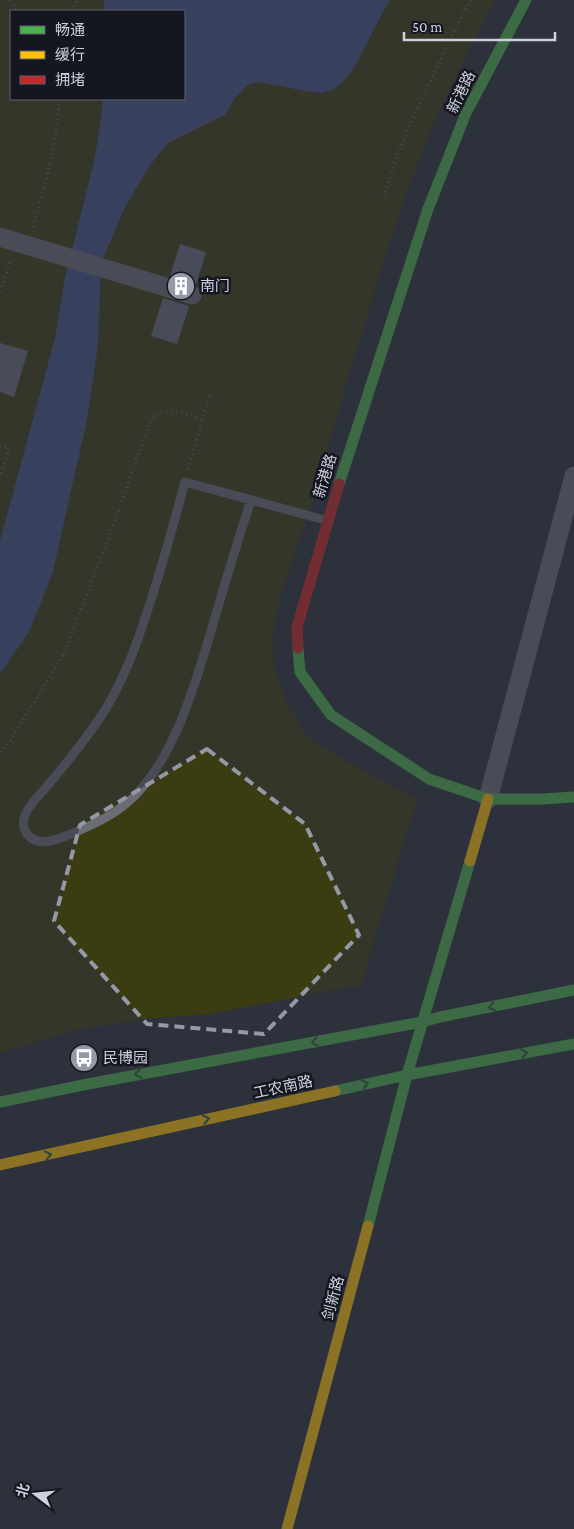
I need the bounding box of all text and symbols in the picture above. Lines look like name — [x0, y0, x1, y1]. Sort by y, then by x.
legend — [10, 10, 185, 100]
scale bar — [404, 10, 555, 42]
text: 50 m — [412, 19, 442, 35]
text: 畅通 — [55, 22, 85, 38]
text: 缓行 — [55, 47, 85, 63]
street label: 新港路 — [444, 68, 478, 116]
text: 拥堵 — [55, 72, 85, 88]
building icon: 南门 — [166, 271, 196, 301]
place label: 南门 — [200, 278, 230, 294]
street label: 新港路 — [311, 452, 339, 500]
one-way arrow — [488, 1001, 496, 1011]
one-way arrow — [311, 1036, 320, 1046]
bus stop icon: 民博园 — [69, 1043, 99, 1073]
place label: 民博园 — [103, 1049, 148, 1066]
one-way arrow — [520, 1049, 529, 1059]
one-way arrow — [134, 1069, 143, 1079]
street label: 工农南路 — [252, 1073, 314, 1101]
one-way arrow — [360, 1080, 369, 1090]
one-way arrow — [202, 1115, 211, 1125]
one-way arrow — [43, 1150, 52, 1160]
street label: 剑新路 — [318, 1274, 347, 1322]
north arrow — [10, 1469, 60, 1519]
text: 北 — [13, 1481, 32, 1499]

